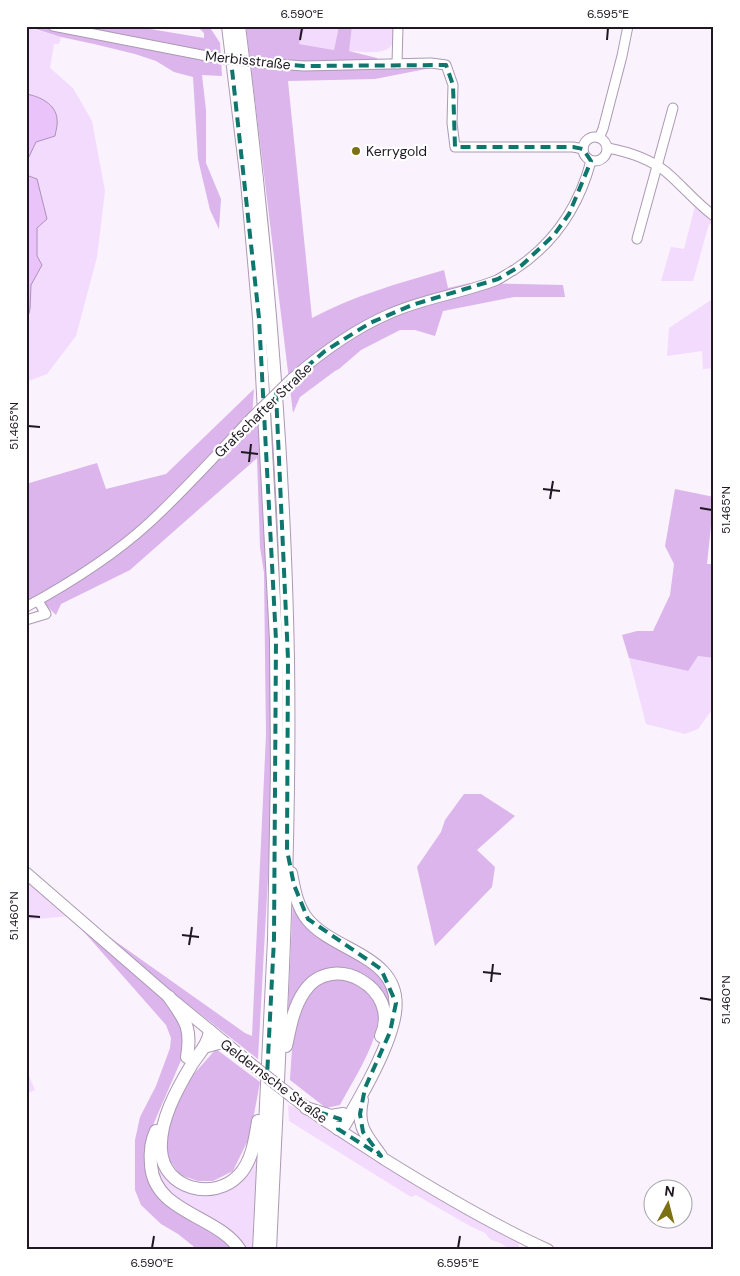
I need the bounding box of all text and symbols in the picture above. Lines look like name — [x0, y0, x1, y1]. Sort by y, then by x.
text: 6.590°E — [280, 6, 324, 22]
text: 6.595°E — [587, 6, 629, 22]
street label: Merbisstraße — [204, 47, 292, 73]
place label: Kerrygold — [366, 142, 427, 160]
marker: Kerrygold — [350, 145, 362, 157]
street label: Grafschafter Straße — [210, 359, 316, 461]
text: 51.465°N — [6, 402, 22, 450]
text: 51.465°N — [718, 486, 734, 534]
text: 51.460°N — [6, 892, 22, 940]
text: 51.460°N — [718, 976, 734, 1024]
street label: Geldernsche Straße — [217, 1035, 331, 1127]
north arrow — [642, 1178, 692, 1228]
text: N — [663, 1182, 676, 1201]
text: 6.590°E — [130, 1255, 174, 1271]
text: 6.595°E — [437, 1255, 479, 1271]

